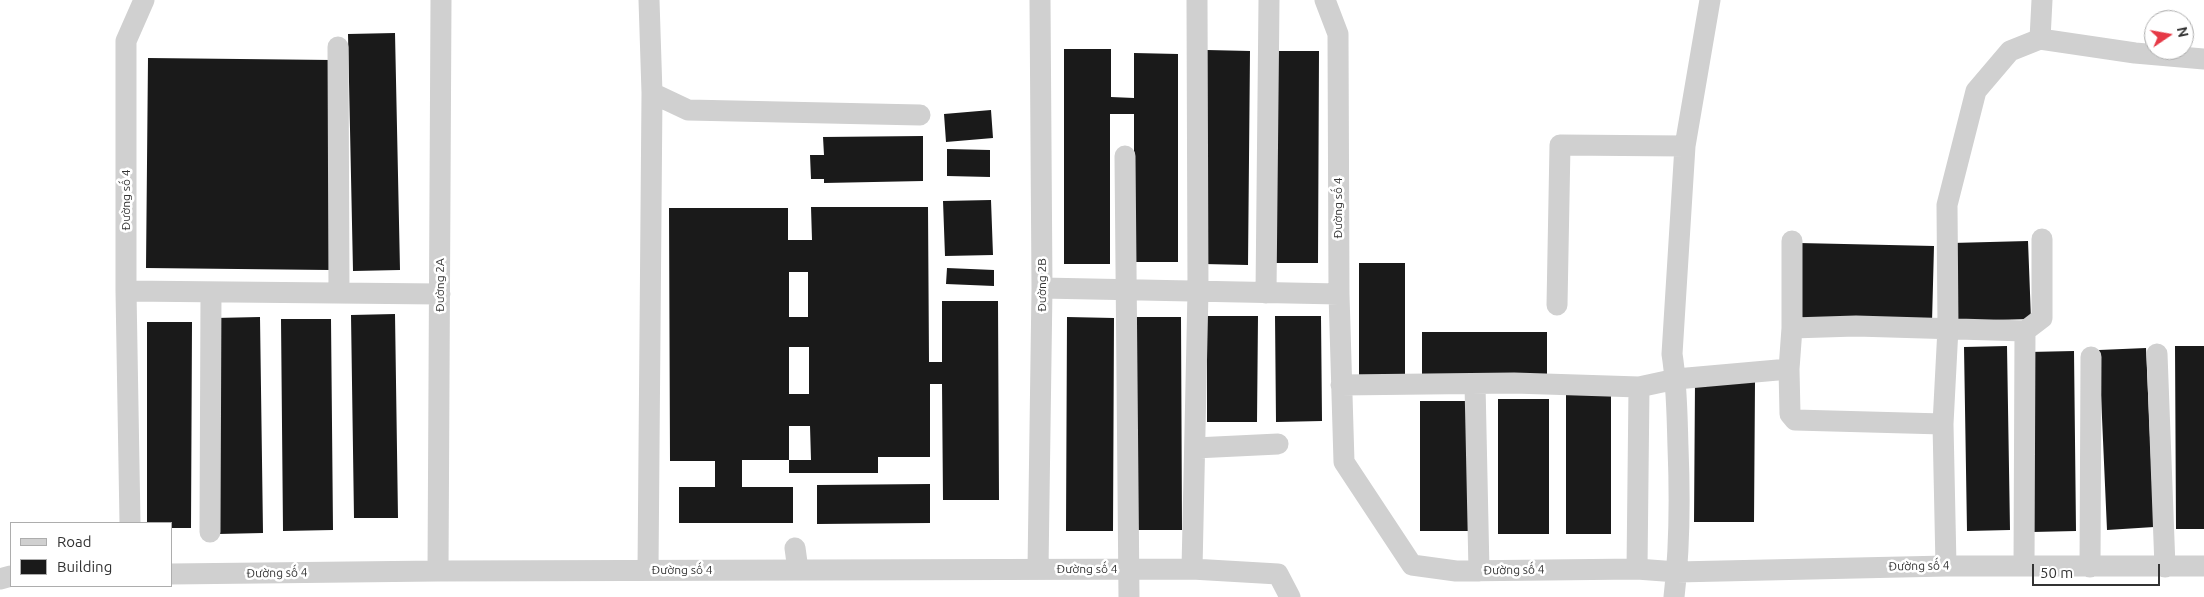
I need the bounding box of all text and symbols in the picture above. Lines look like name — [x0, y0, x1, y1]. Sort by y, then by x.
north arrow — [2144, 10, 2194, 60]
text: N — [2174, 25, 2192, 39]
street label: Đường số 4 — [119, 169, 133, 231]
street label: Đường số 4 — [1331, 177, 1345, 239]
street label: Đường 2A — [433, 258, 447, 312]
street label: Đường 2B — [1035, 258, 1049, 312]
legend — [10, 522, 172, 587]
text: Road — [57, 533, 92, 550]
scale bar — [2034, 554, 2162, 586]
text: Building — [57, 558, 112, 575]
street label: Đường số 4 — [1888, 558, 1950, 574]
street label: Đường số 4 — [1056, 562, 1118, 576]
street label: Đường số 4 — [1483, 562, 1545, 578]
street label: Đường số 4 — [651, 563, 713, 577]
text: 50 m — [2040, 564, 2073, 581]
street label: Đường số 4 — [246, 565, 308, 581]

